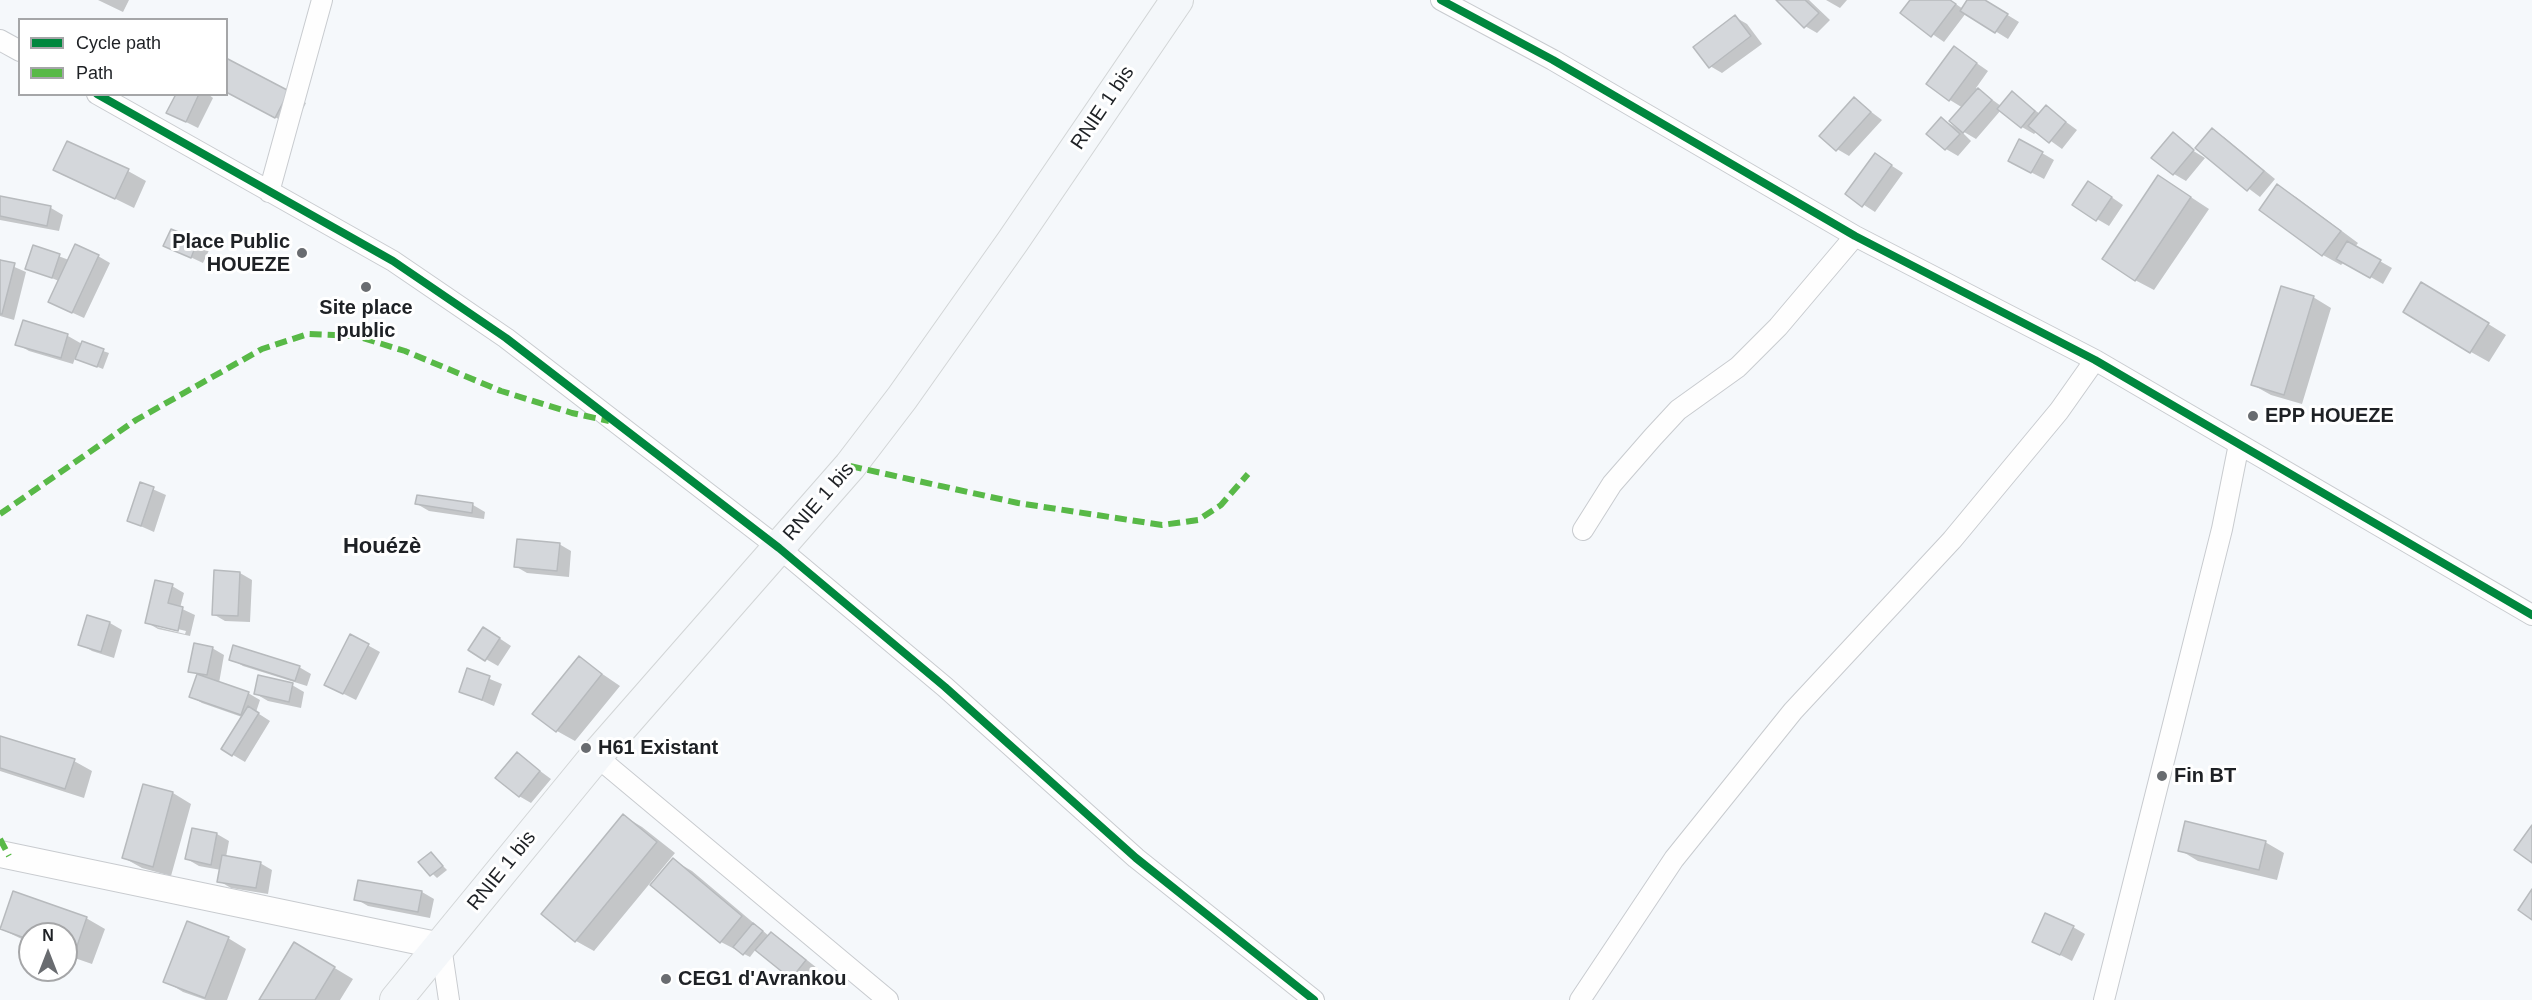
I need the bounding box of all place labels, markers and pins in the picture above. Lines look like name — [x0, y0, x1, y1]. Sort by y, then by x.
place label: Place Public HOUEZE — [172, 230, 290, 277]
marker: Place Public HOUEZE — [295, 246, 309, 260]
marker: Site place public — [359, 280, 373, 294]
place label: Site place public — [319, 296, 413, 343]
place label: EPP HOUEZE — [2265, 404, 2394, 428]
marker: EPP HOUEZE — [2246, 409, 2260, 423]
place label: H61 Existant — [598, 736, 718, 760]
marker: H61 Existant — [579, 741, 593, 755]
place label: Fin BT — [2174, 764, 2236, 788]
marker: Fin BT — [2155, 769, 2169, 783]
place label: CEG1 d'Avrankou — [678, 967, 846, 991]
marker: CEG1 d'Avrankou — [659, 972, 673, 986]

